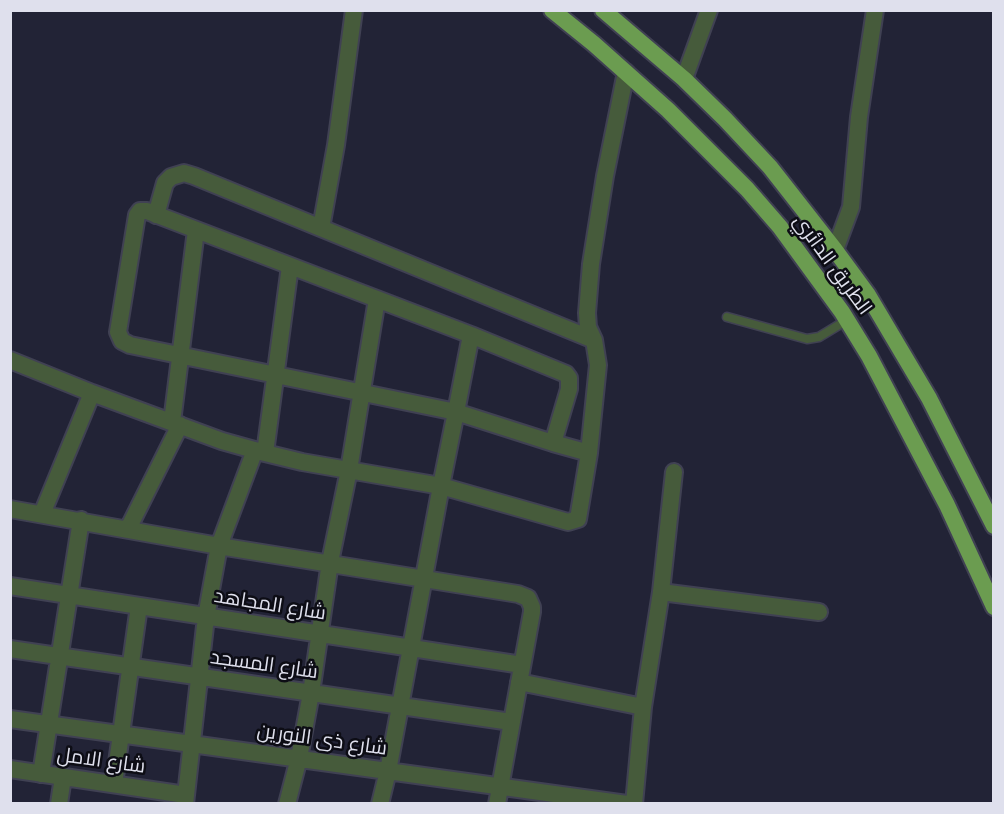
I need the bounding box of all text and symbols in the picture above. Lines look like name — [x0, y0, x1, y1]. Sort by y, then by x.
street label: الطريق الدائري — [788, 210, 876, 320]
street label: شارع المجاهد — [212, 584, 328, 626]
street label: شارع المسجد — [209, 646, 319, 684]
street label: شارع ذى النورين — [255, 719, 389, 761]
street label: شارع الامل — [55, 743, 147, 779]

